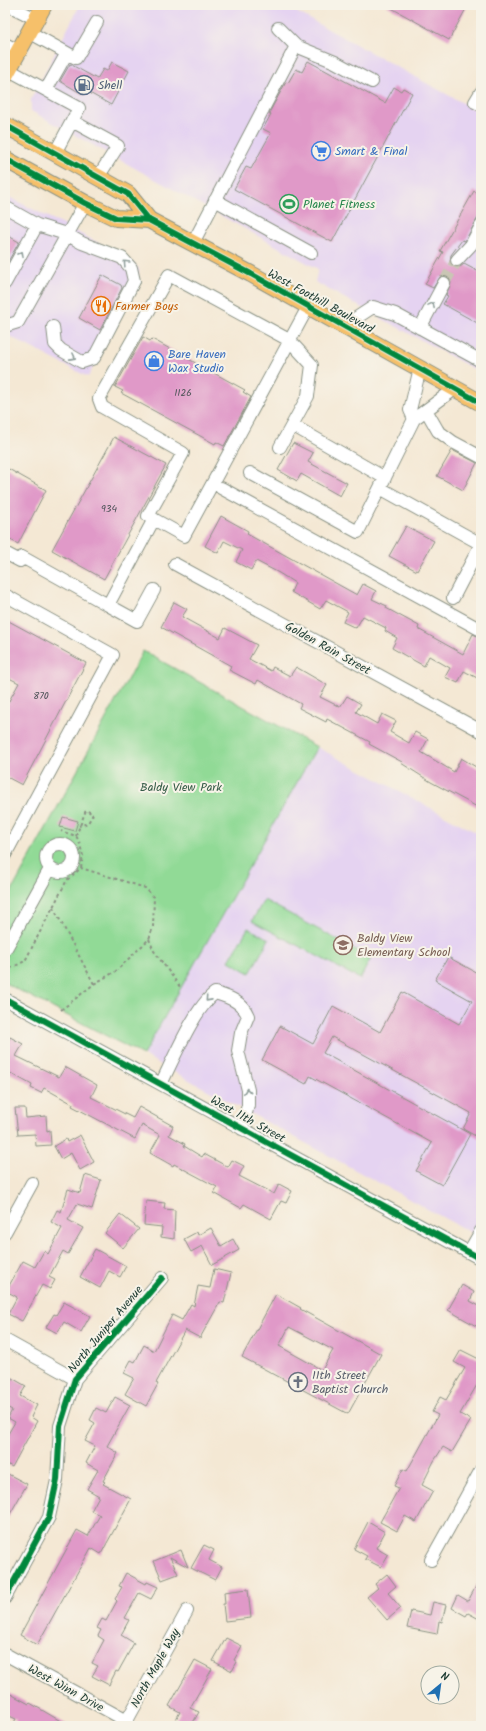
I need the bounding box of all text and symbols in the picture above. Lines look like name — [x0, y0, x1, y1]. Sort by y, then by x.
fuel station icon: Shell — [73, 74, 95, 96]
place label: Shell — [98, 76, 122, 95]
supermarket icon: Smart & Final — [310, 140, 332, 162]
place label: Smart & Final — [335, 142, 407, 161]
sports icon: Planet Fitness — [278, 193, 300, 215]
place label: Planet Fitness — [303, 195, 375, 214]
one-way arrow — [16, 251, 23, 258]
one-way arrow — [124, 260, 131, 268]
street label: West Foothill Boulevard — [264, 264, 378, 339]
restaurant icon: Farmer Boys — [90, 295, 112, 317]
place label: Farmer Boys — [115, 297, 178, 316]
one-way arrow — [428, 302, 435, 310]
place label: Bare Haven Wax Studio — [168, 345, 226, 378]
shop icon: Bare Haven Wax Studio — [143, 350, 165, 372]
one-way arrow — [69, 352, 76, 359]
house number: 1126 — [174, 385, 192, 401]
house number: 934 — [101, 501, 118, 517]
street label: Golden Rain Street — [281, 617, 374, 680]
house number: 870 — [33, 688, 49, 704]
park label: Baldy View Park — [140, 778, 222, 797]
place label: Baldy View Elementary School — [357, 929, 450, 962]
school or university icon: Baldy View Elementary School — [332, 934, 354, 956]
one-way arrow — [205, 994, 212, 1002]
one-way arrow — [243, 1088, 252, 1094]
street label: West 11th Street — [207, 1091, 289, 1148]
street label: North Juniper Avenue — [63, 1281, 148, 1377]
place label: 11th Street Baptist Church — [312, 1366, 388, 1399]
church icon: 11th Street Baptist Church — [287, 1371, 309, 1393]
street label: North Maple Way — [126, 1625, 185, 1711]
street label: West Winn Drive — [24, 1660, 108, 1717]
north arrow — [420, 1665, 460, 1705]
text: N — [437, 1668, 452, 1687]

